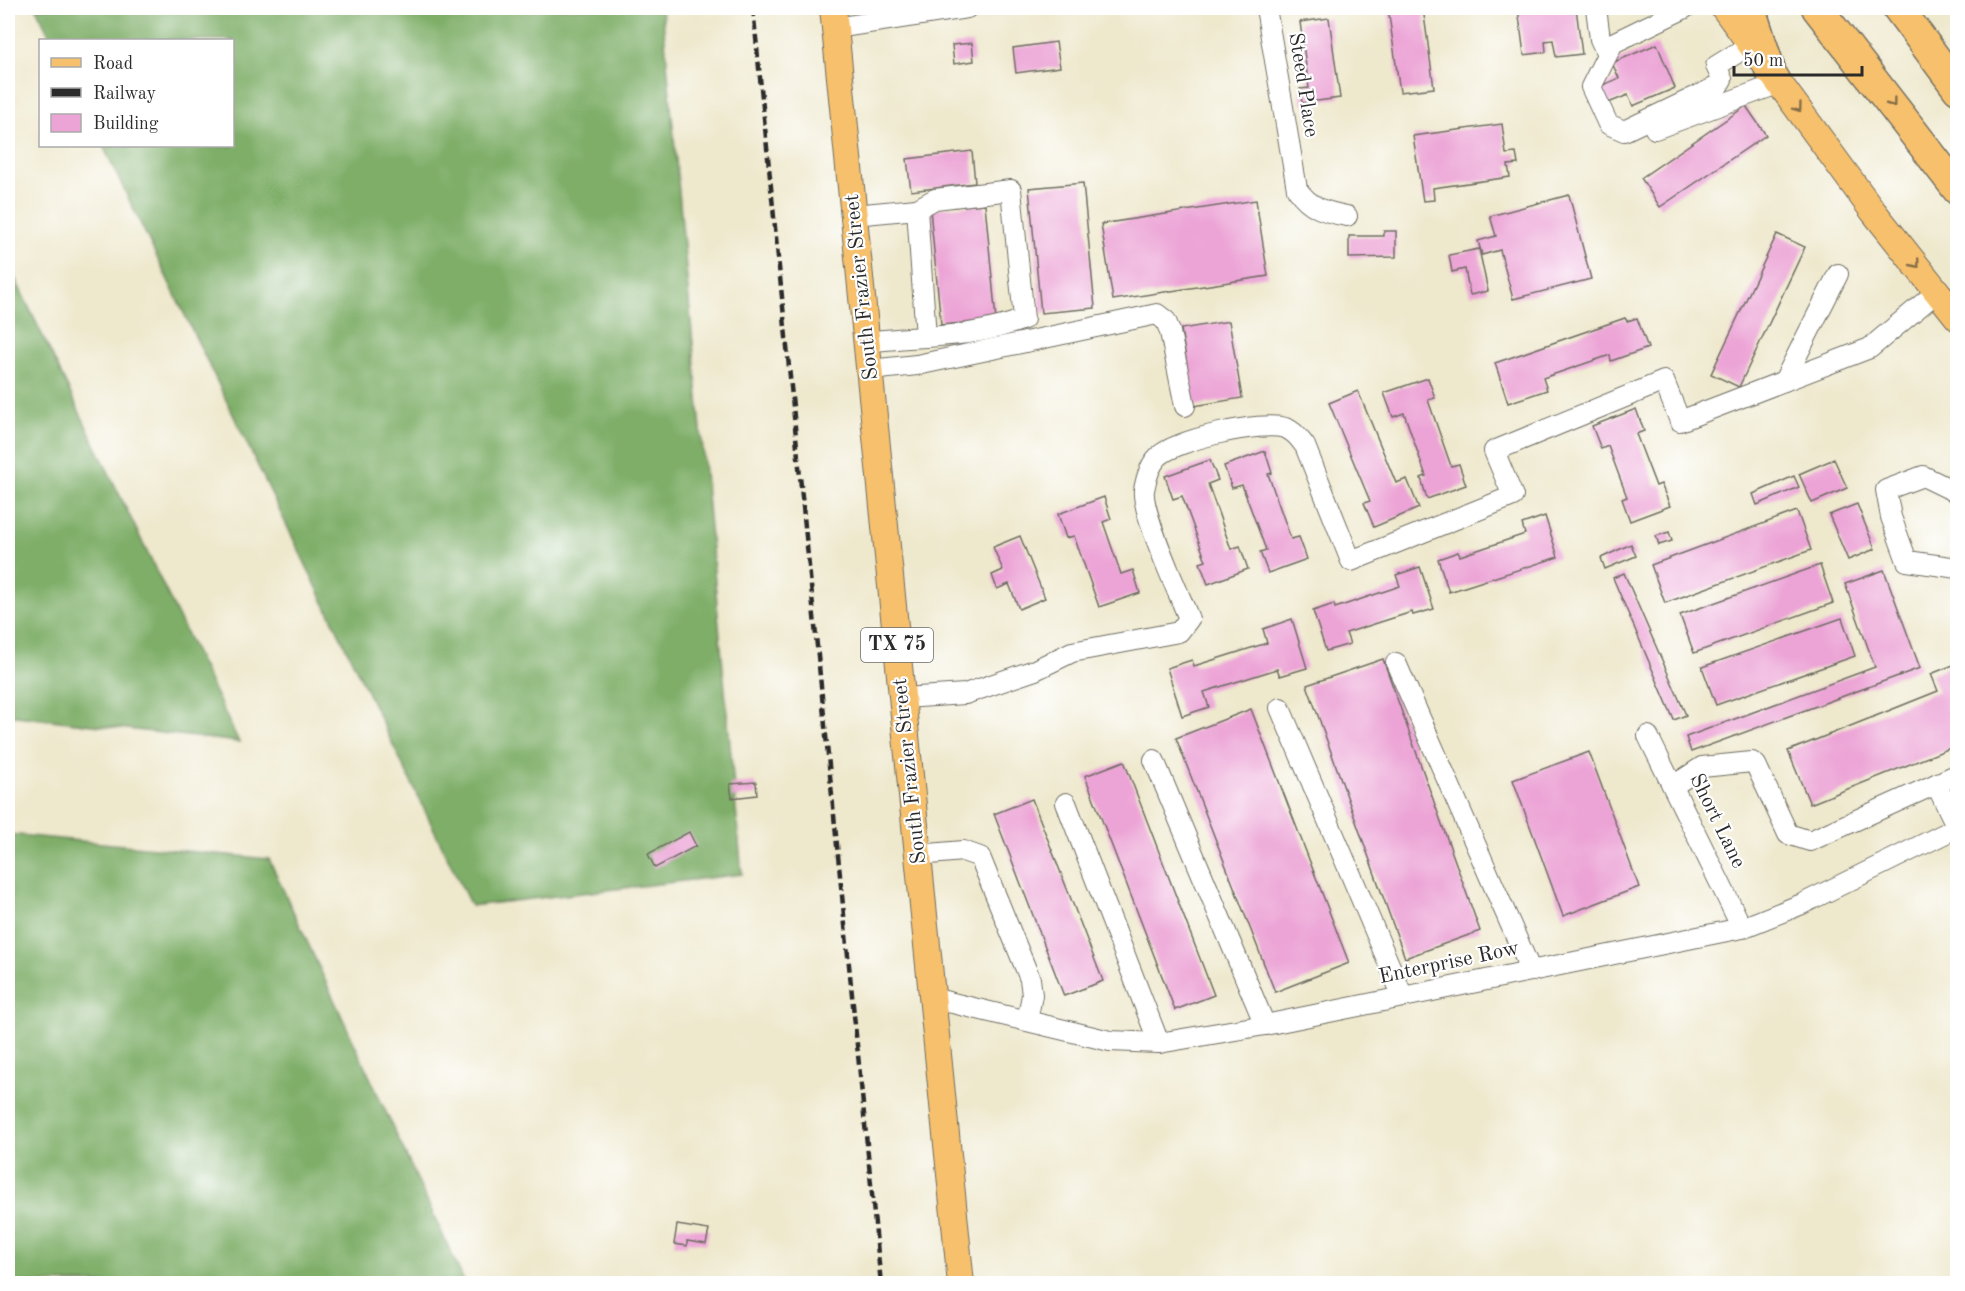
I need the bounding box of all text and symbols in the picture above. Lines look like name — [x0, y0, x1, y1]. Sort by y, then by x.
street label: Steed Place — [1284, 31, 1322, 139]
legend — [39, 39, 234, 147]
scale bar — [1734, 39, 1862, 77]
text: 50 m — [1743, 52, 1783, 70]
text: Road — [93, 55, 133, 73]
text: Railway — [93, 85, 156, 103]
one-way arrow — [1885, 97, 1896, 108]
one-way arrow — [1791, 102, 1802, 113]
text: Building — [93, 115, 159, 133]
street label: South Frazier Street — [842, 193, 882, 381]
one-way arrow — [1908, 257, 1919, 268]
road number: TX 75 — [861, 628, 933, 662]
street label: South Frazier Street — [890, 677, 930, 865]
street label: Short Lane — [1685, 770, 1749, 872]
street label: Enterprise Row — [1377, 938, 1521, 988]

